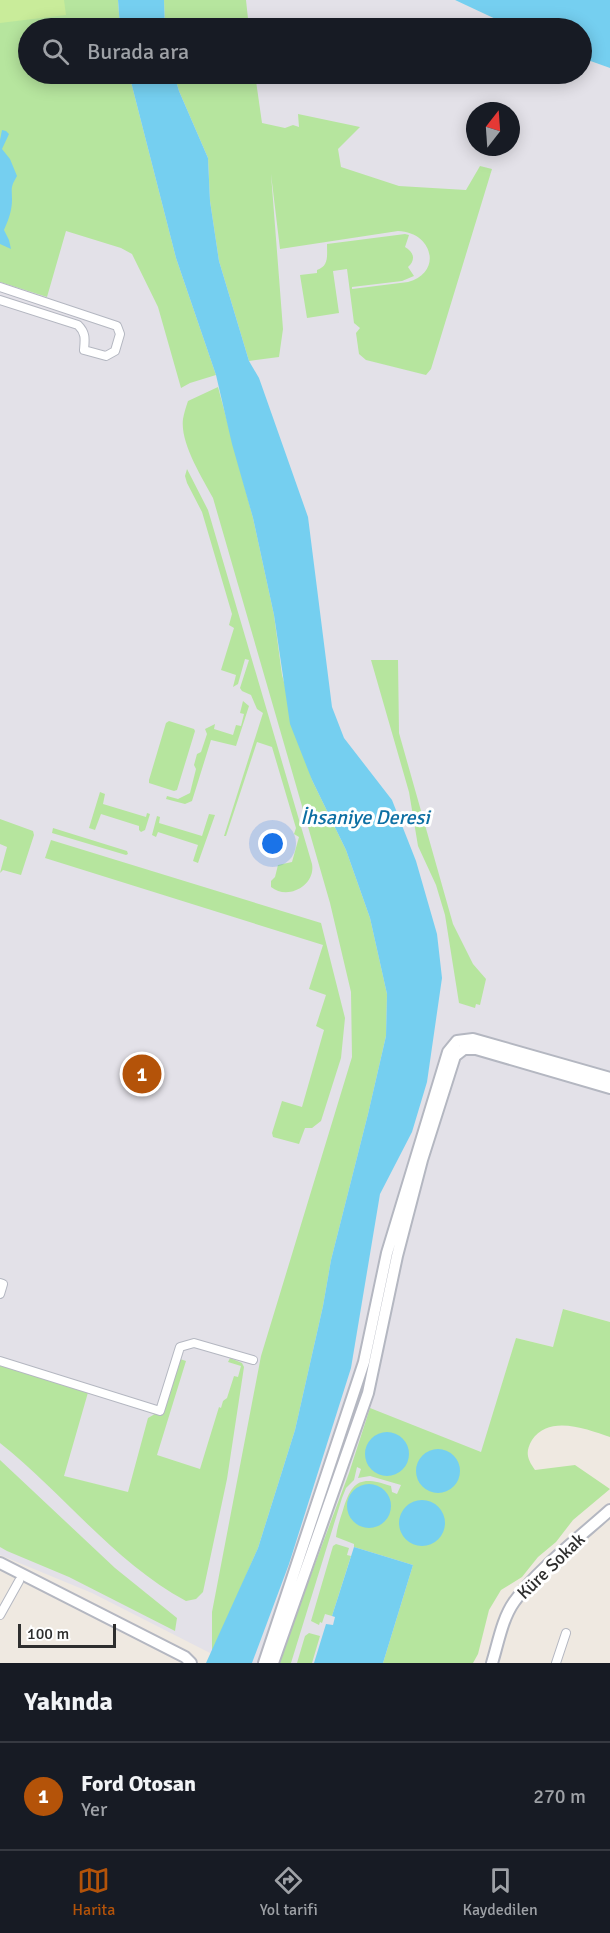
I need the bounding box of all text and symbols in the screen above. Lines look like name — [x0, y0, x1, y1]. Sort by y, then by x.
search box — [18, 18, 592, 84]
icon: search — [39, 35, 72, 68]
text: Burada ara — [87, 38, 189, 65]
north arrow — [466, 102, 520, 156]
water label: İhsaniye Deresi — [300, 805, 431, 830]
your location — [258, 829, 287, 858]
pin: 1 — [122, 1052, 162, 1096]
street label: Küre Sokak — [512, 1528, 590, 1604]
scale bar — [18, 1621, 116, 1648]
text: 100 m — [27, 1624, 69, 1644]
text: Yakında — [24, 1686, 113, 1718]
text: Ford Otosan — [81, 1770, 196, 1797]
text: 1 — [38, 1784, 49, 1809]
text: 270 m — [533, 1784, 586, 1809]
text: Yer — [81, 1797, 107, 1822]
tab: Harita — [72, 1864, 115, 1920]
tab: Yol tarifi — [260, 1864, 318, 1920]
tab: Kaydedilen — [462, 1864, 538, 1920]

